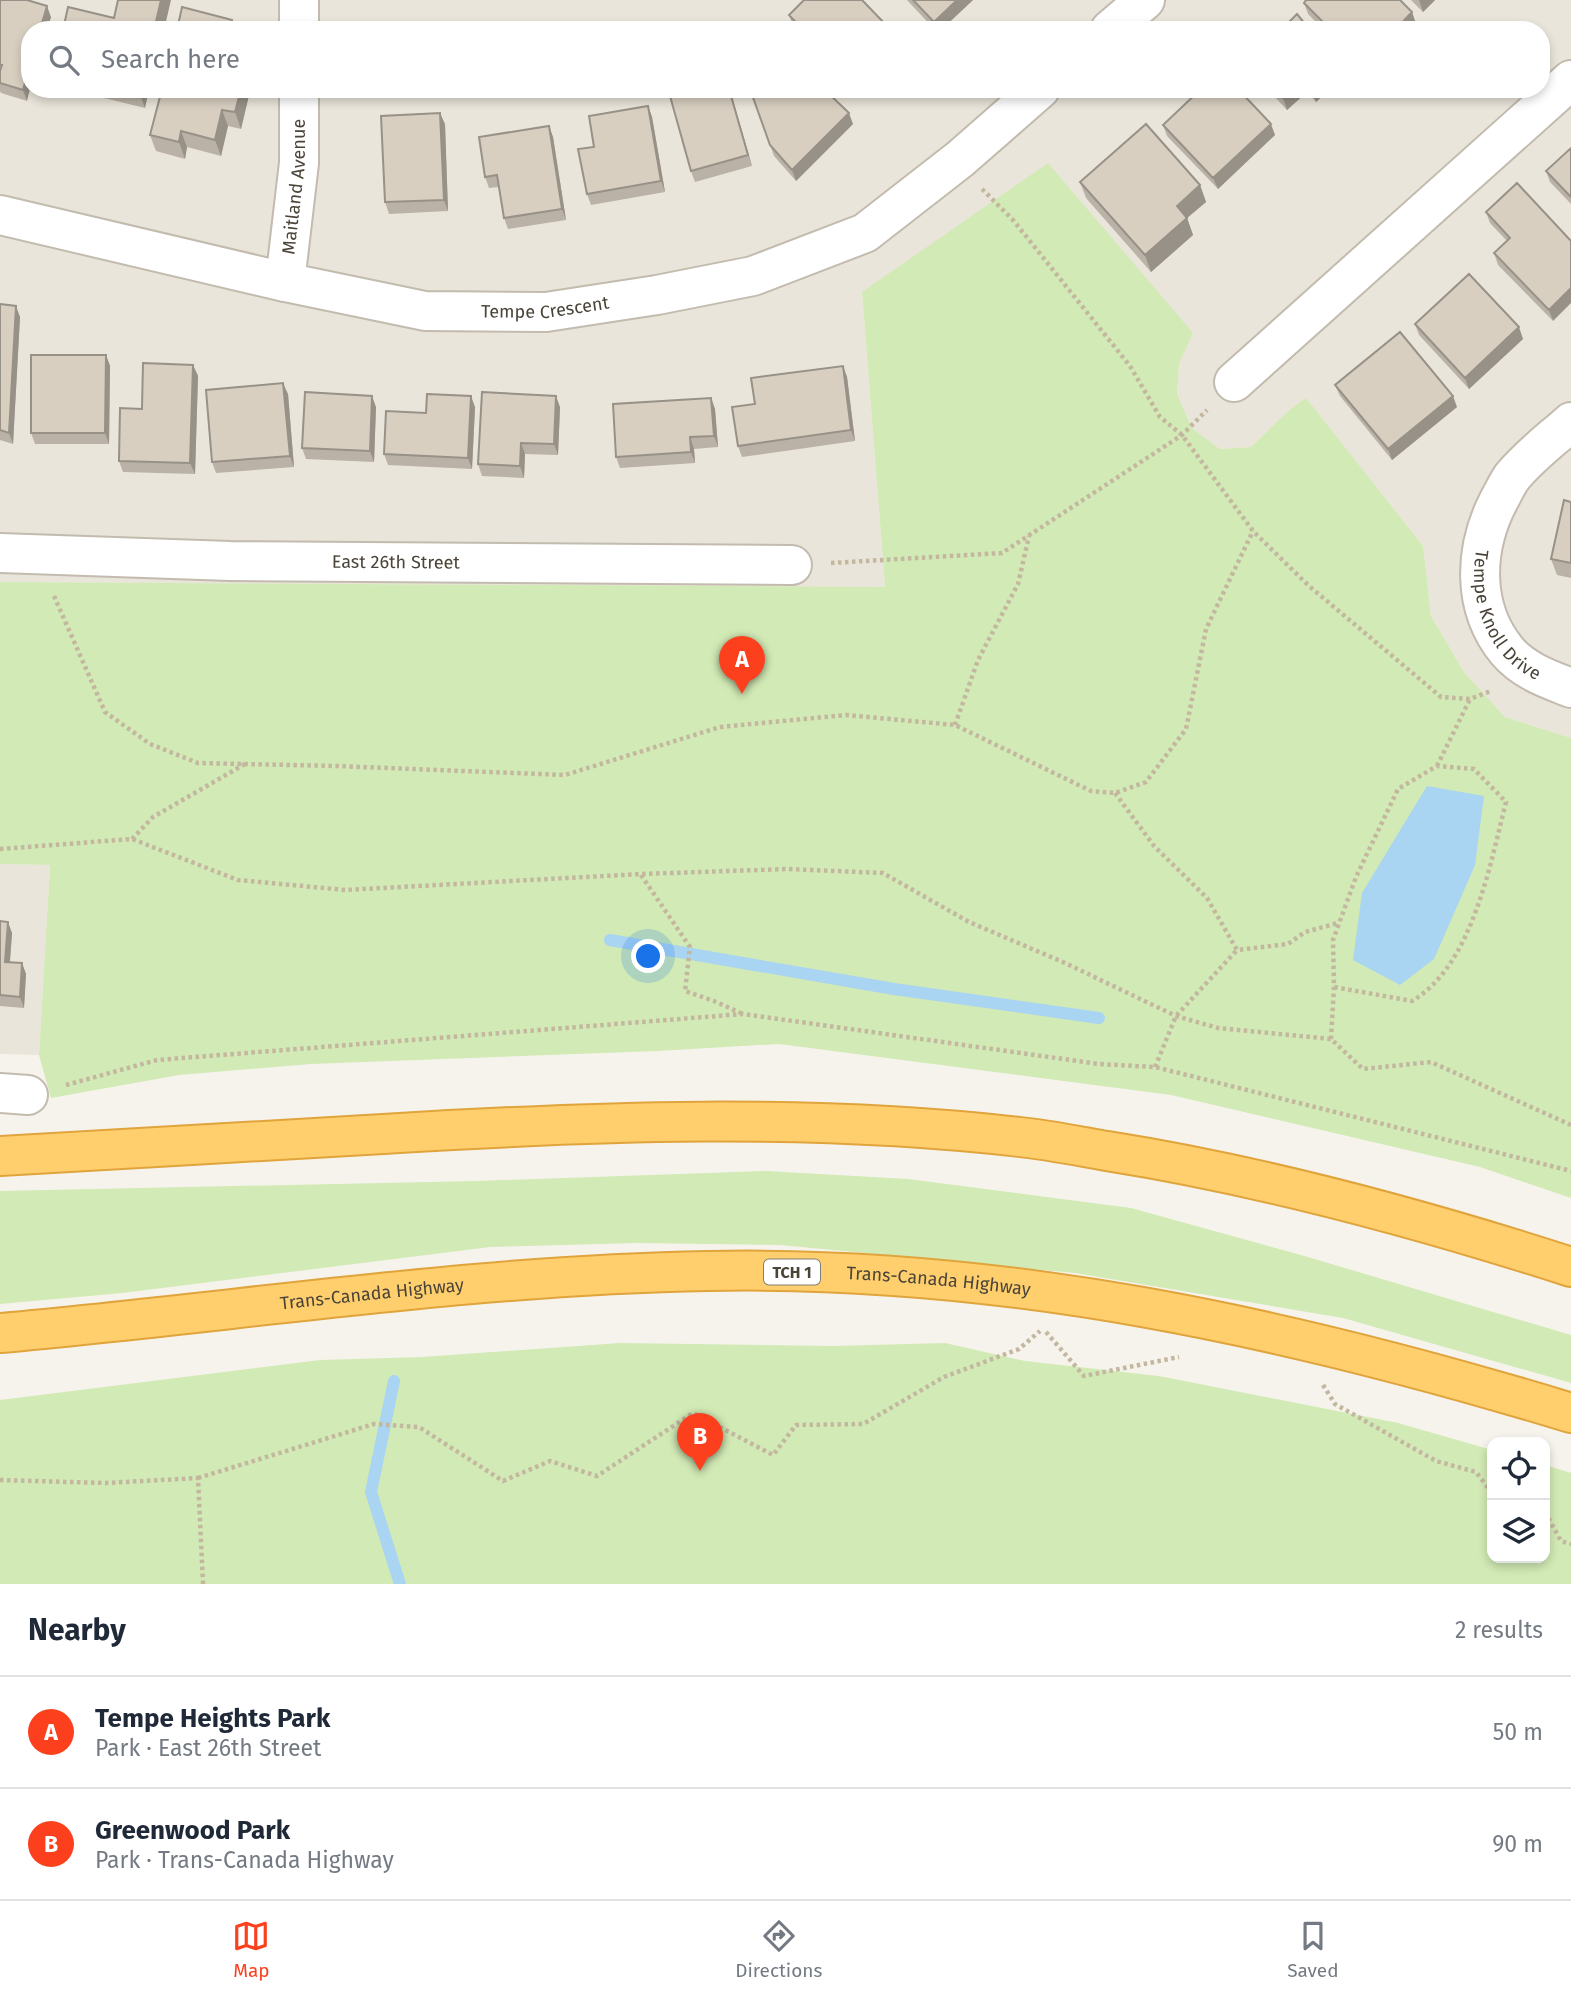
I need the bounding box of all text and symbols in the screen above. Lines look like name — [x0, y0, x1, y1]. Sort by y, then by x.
search box — [21, 21, 1550, 98]
icon: search — [45, 41, 83, 79]
text: Search here — [101, 44, 240, 75]
street label: Maitland Avenue — [277, 119, 310, 256]
street label: Tempe Crescent — [481, 291, 611, 323]
street label: Tempe Knoll Drive — [1469, 548, 1545, 685]
street label: East 26th Street — [332, 551, 460, 574]
pin: A — [719, 636, 765, 694]
your location — [631, 939, 665, 973]
road number: TCH 1 — [764, 1260, 820, 1284]
street label: Trans-Canada Highway — [846, 1262, 1032, 1301]
street label: Trans-Canada Highway — [279, 1274, 465, 1315]
pin: B — [677, 1413, 723, 1471]
map controls — [1487, 1437, 1550, 1563]
button: locate — [1487, 1437, 1550, 1500]
button: layers — [1487, 1500, 1550, 1563]
text: Nearby — [28, 1612, 126, 1648]
text: 2 results — [1455, 1616, 1543, 1644]
text: Tempe Heights Park — [95, 1703, 330, 1734]
text: A — [44, 1718, 58, 1746]
text: 50 m — [1493, 1718, 1543, 1746]
text: Park · East 26th Street — [95, 1734, 321, 1762]
text: Greenwood Park — [95, 1815, 290, 1846]
text: B — [44, 1830, 58, 1858]
text: 90 m — [1492, 1830, 1543, 1858]
text: Park · Trans-Canada Highway — [95, 1846, 394, 1874]
tab: Map — [232, 1917, 270, 1982]
tab: Directions — [735, 1917, 822, 1982]
tab: Saved — [1287, 1917, 1339, 1982]

